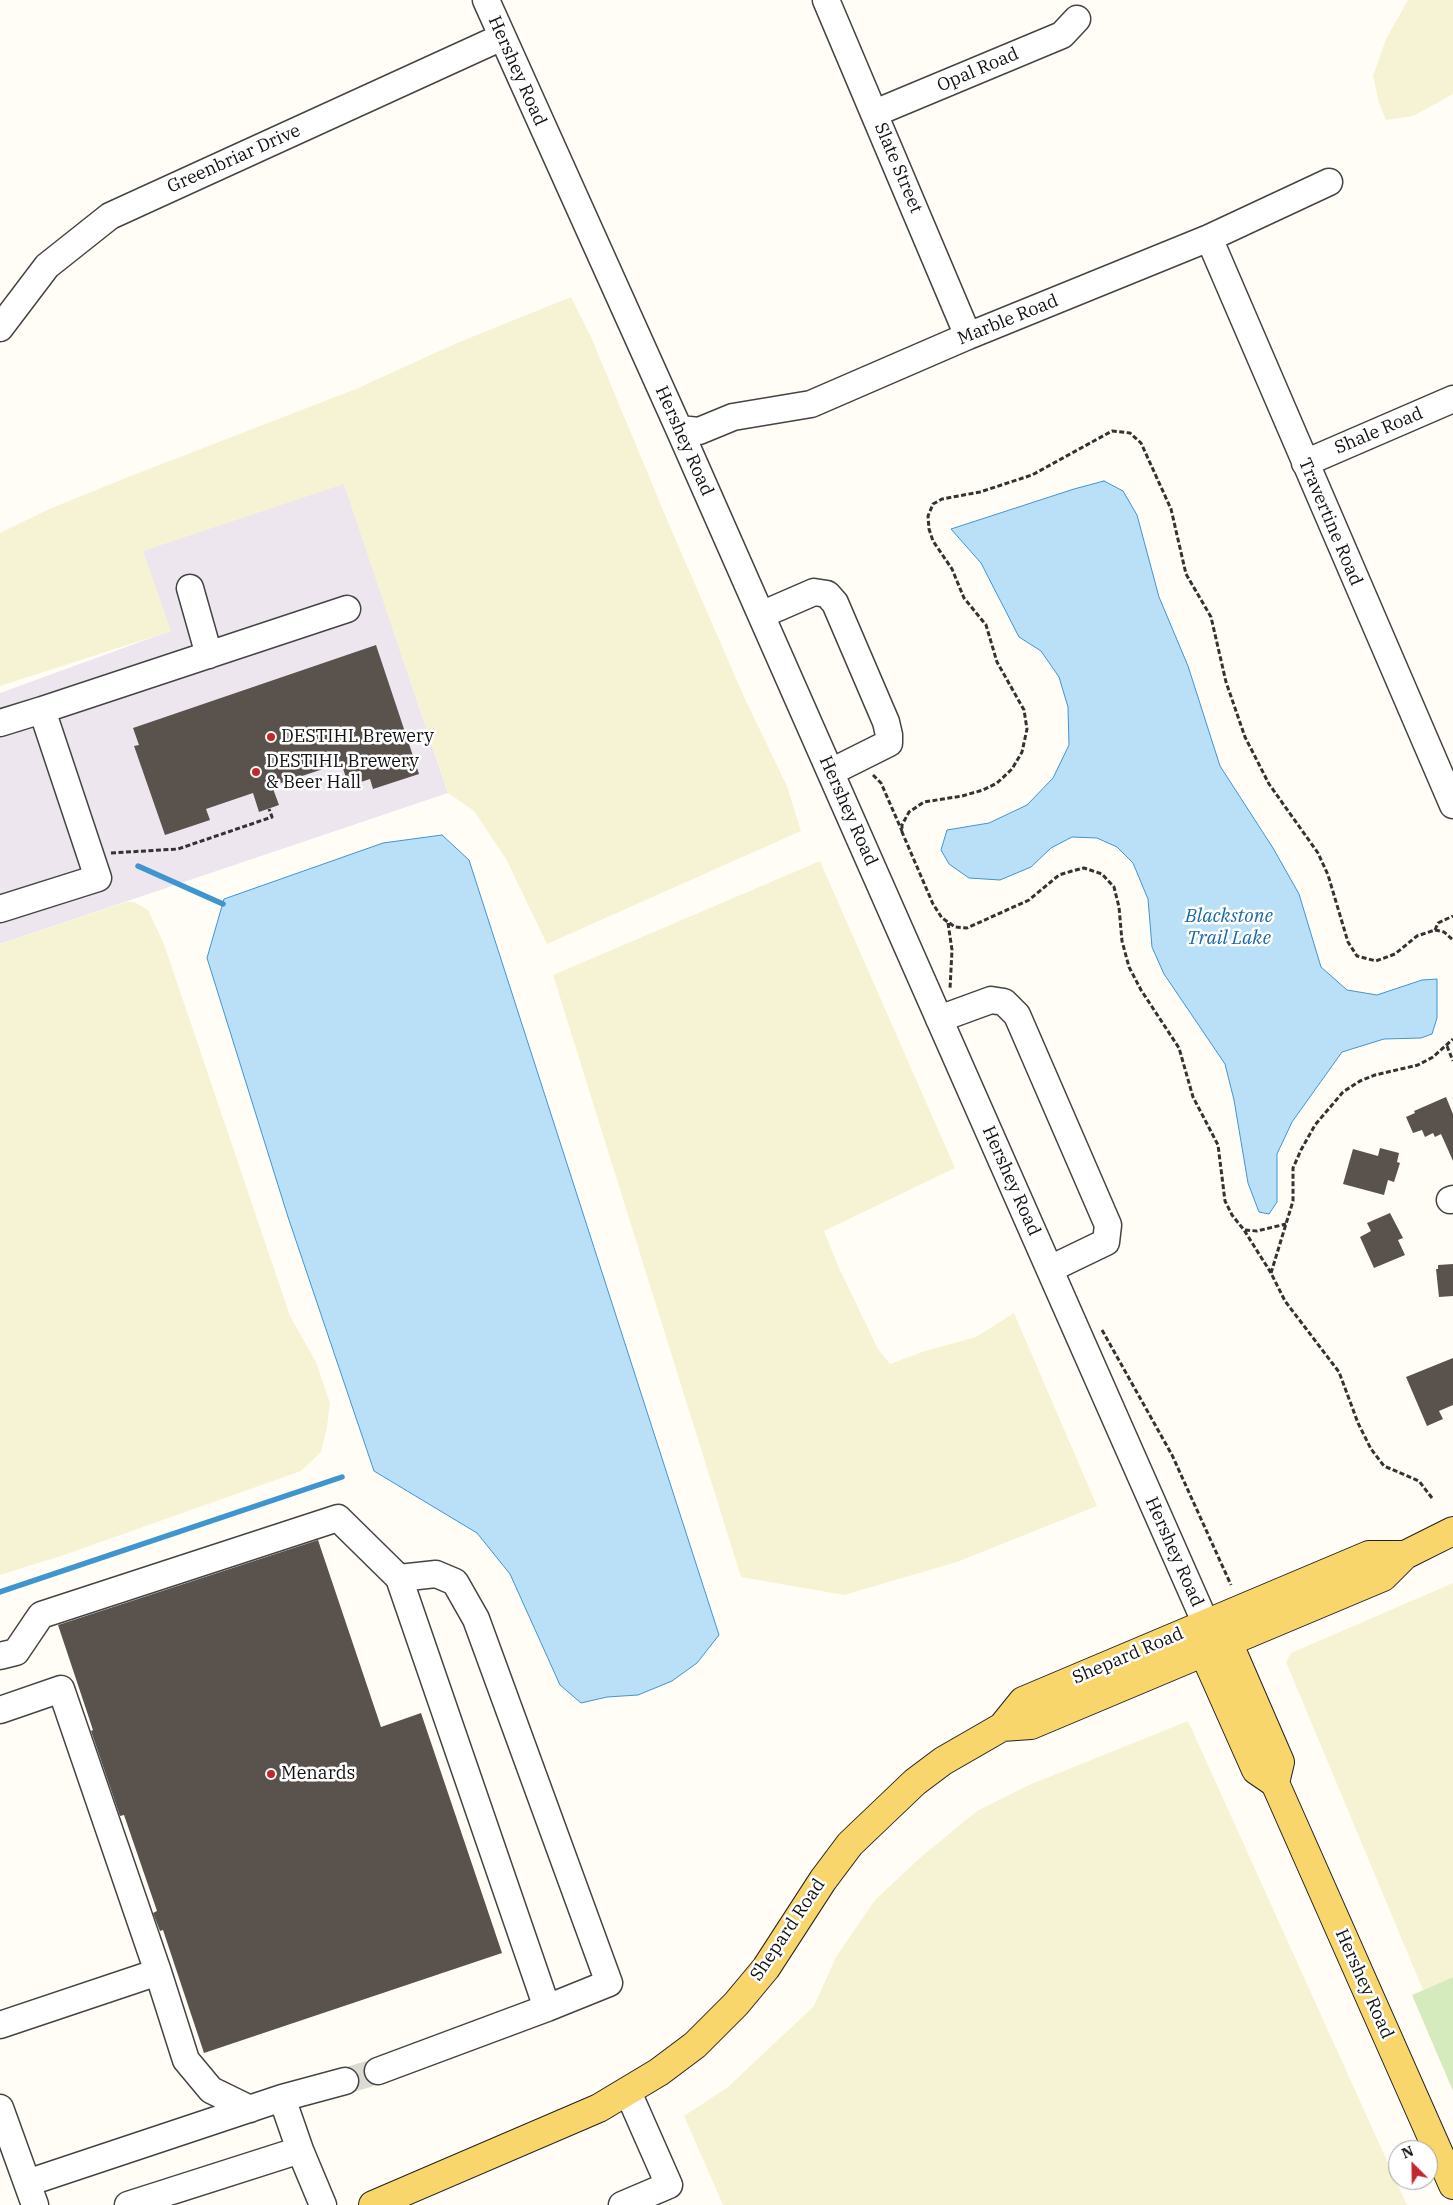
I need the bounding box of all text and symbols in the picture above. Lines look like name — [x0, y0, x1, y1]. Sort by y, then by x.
street label: Hershey Road — [483, 13, 551, 129]
street label: Opal Road — [934, 43, 1022, 97]
street label: Slate Street — [869, 119, 927, 217]
street label: Greenbriar Drive — [164, 120, 304, 198]
street label: Marble Road — [955, 290, 1061, 350]
street label: Hershey Road — [650, 383, 718, 499]
street label: Shale Road — [1332, 403, 1426, 459]
street label: Travertine Road — [1293, 455, 1367, 589]
place label: DESTIHL Brewery — [281, 726, 434, 748]
marker: DESTIHL Brewery — [265, 731, 277, 743]
place label: DESTIHL Brewery & Beer Hall — [266, 751, 419, 794]
street label: Hershey Road — [814, 753, 882, 869]
marker: DESTIHL Brewery & Beer Hall — [250, 766, 262, 778]
water label: Blackstone Trail Lake — [1185, 906, 1273, 950]
street label: Hershey Road — [977, 1123, 1045, 1239]
street label: Hershey Road — [1140, 1494, 1208, 1610]
street label: Shepard Road — [1069, 1623, 1187, 1689]
place label: Menards — [281, 1763, 355, 1785]
marker: Menards — [265, 1768, 277, 1780]
street label: Shepard Road — [746, 1875, 830, 1985]
street label: Hershey Road — [1330, 1926, 1398, 2042]
north arrow — [1388, 2140, 1438, 2190]
text: N — [1399, 2142, 1416, 2163]

